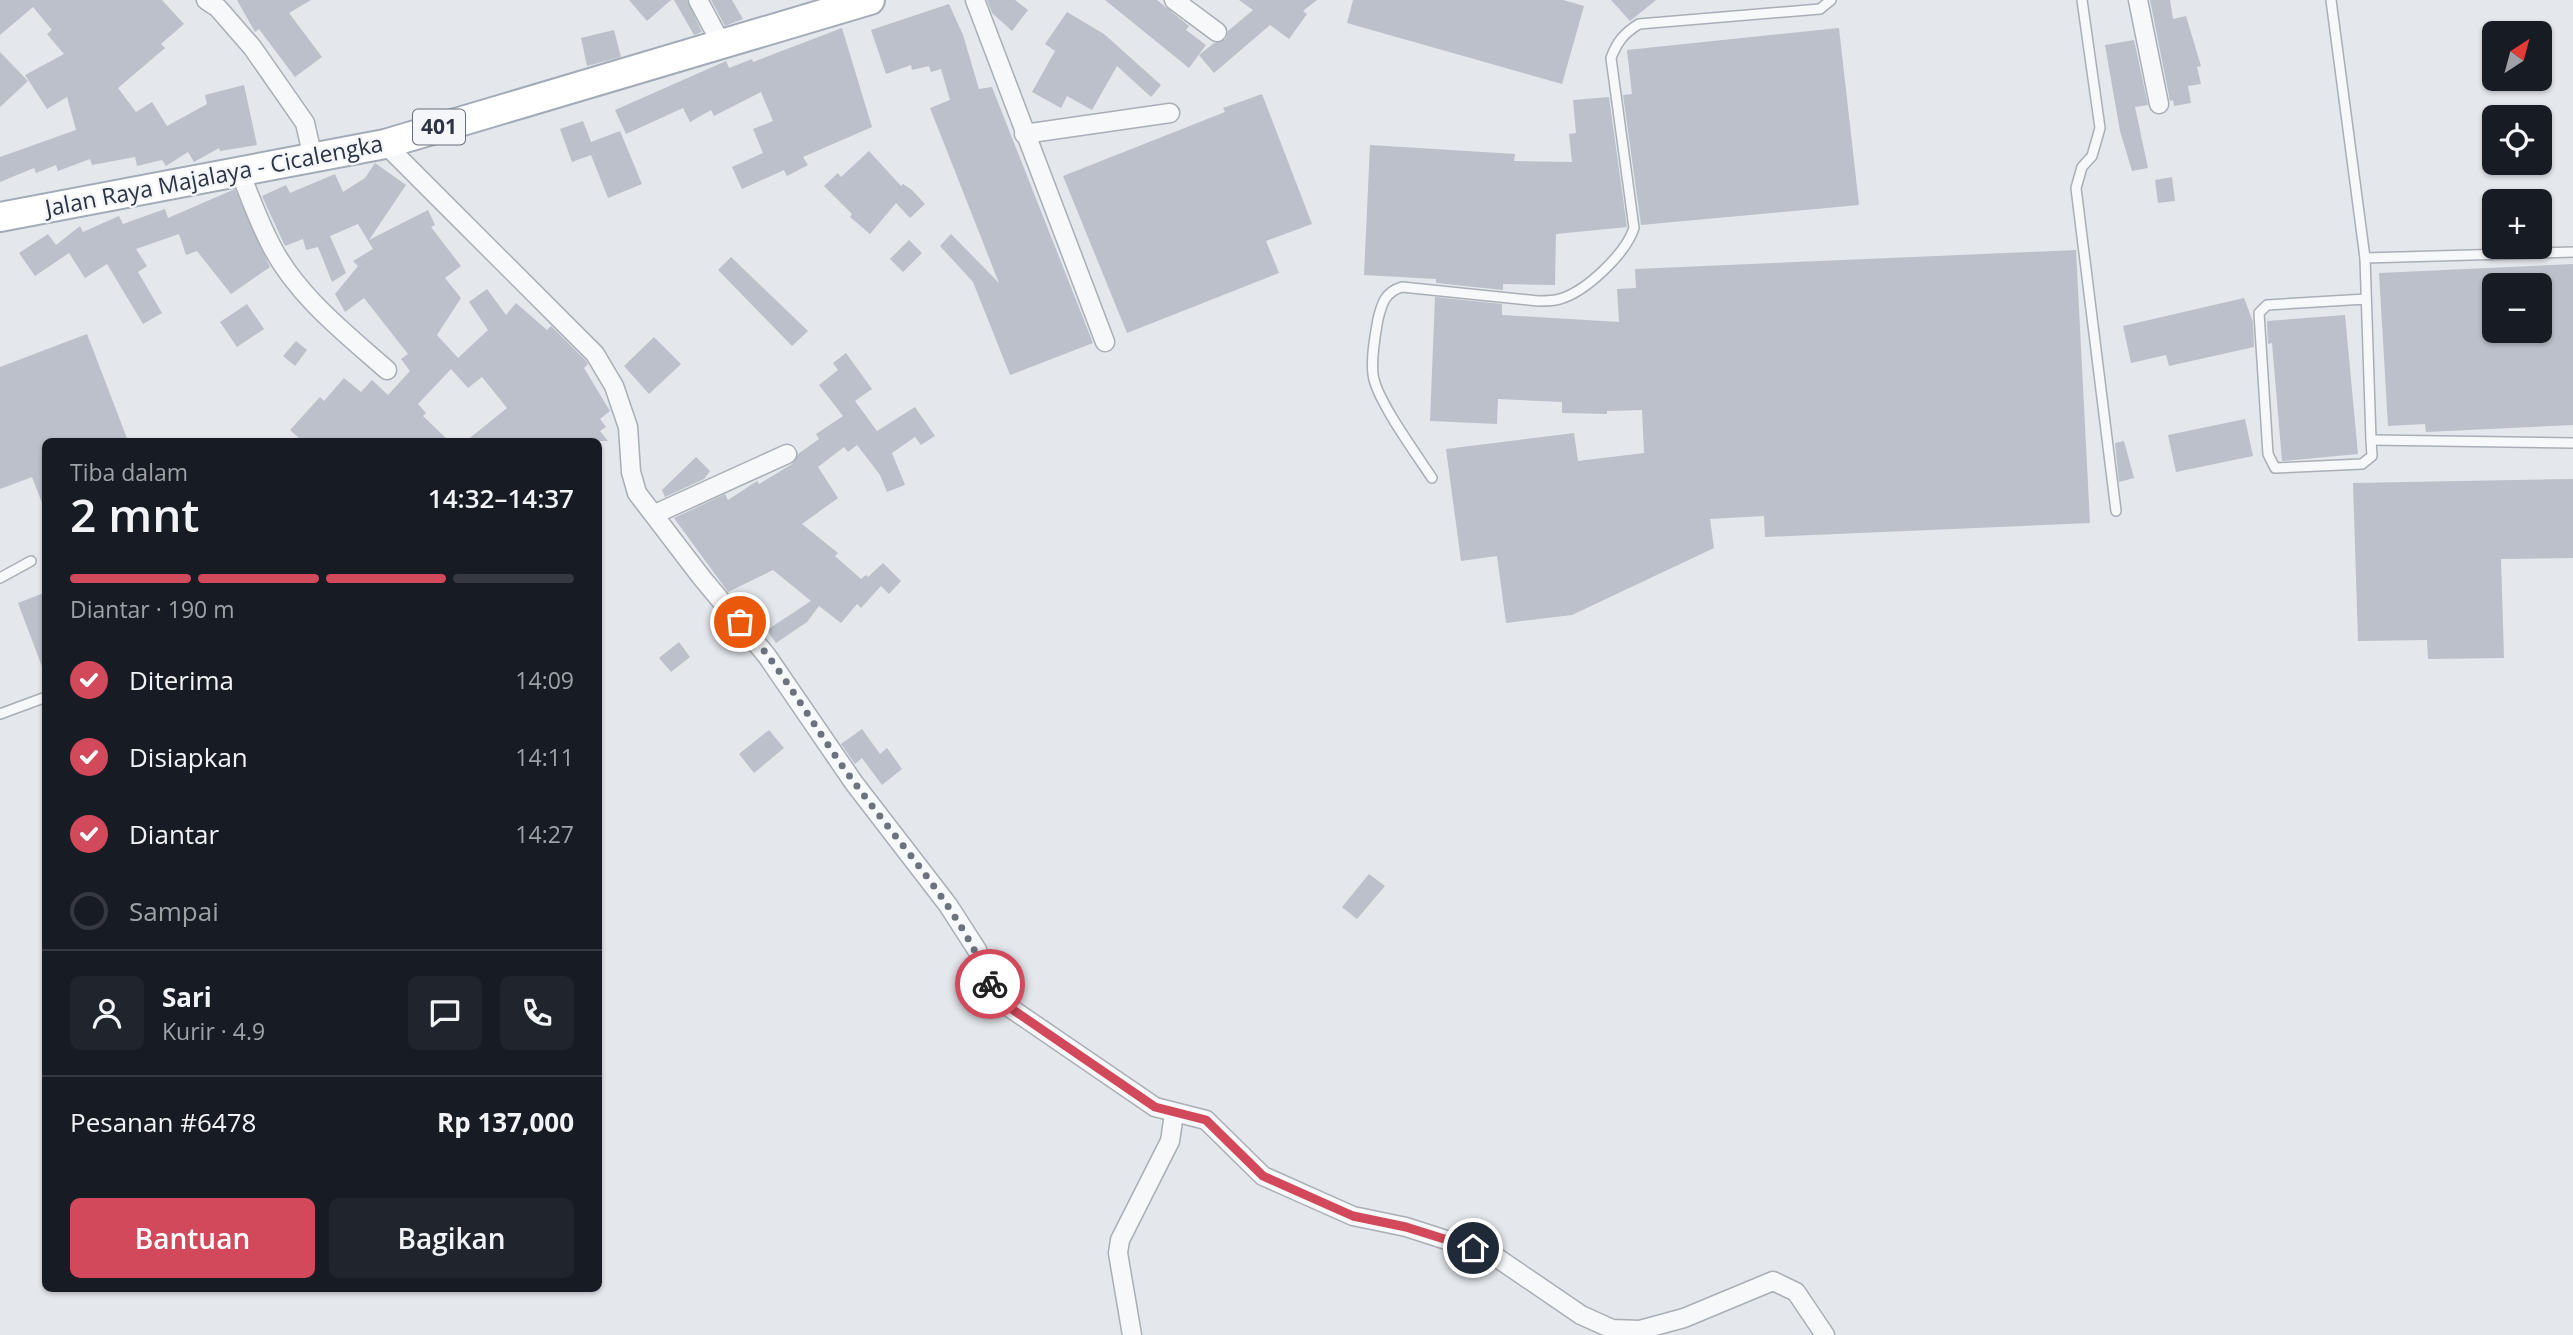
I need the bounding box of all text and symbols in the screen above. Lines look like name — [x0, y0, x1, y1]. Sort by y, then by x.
north arrow — [2482, 21, 2552, 91]
map controls — [2482, 21, 2552, 343]
button: locate — [2482, 105, 2552, 175]
road number: 401 — [413, 110, 465, 144]
street label: Jalan Raya Majalaya - Cicalengka — [40, 127, 385, 224]
button: + — [2482, 189, 2552, 259]
button: − — [2482, 273, 2552, 343]
text: Tiba dalam — [70, 456, 188, 488]
text: 14:32–14:37 — [428, 480, 574, 516]
text: 2 mnt — [70, 483, 200, 545]
pin — [710, 592, 770, 652]
text: Diantar · 190 m — [70, 593, 234, 625]
icon: bag — [721, 603, 759, 641]
icon: check — [70, 661, 108, 699]
text: Diterima — [129, 662, 234, 698]
text: 14:09 — [515, 664, 574, 696]
icon: check — [70, 738, 108, 776]
text: Disiapkan — [129, 739, 248, 775]
text: 14:11 — [515, 741, 574, 773]
icon: check — [70, 815, 108, 853]
text: Diantar — [129, 816, 219, 852]
text: 14:27 — [515, 818, 574, 850]
text: Sampai — [129, 893, 219, 929]
courier — [955, 949, 1025, 1019]
icon: bike — [971, 965, 1009, 1003]
button: person — [70, 976, 144, 1050]
button: chat — [408, 976, 482, 1050]
button: phone — [500, 976, 574, 1050]
text: Sari — [162, 979, 212, 1015]
text: Kurir · 4.9 — [162, 1015, 265, 1047]
text: Pesanan #6478 — [70, 1104, 256, 1140]
text: Rp 137,000 — [437, 1104, 574, 1140]
button: Bantuan — [70, 1198, 315, 1278]
button: Bagikan — [329, 1198, 574, 1278]
pin — [1443, 1218, 1503, 1278]
icon: home — [1454, 1229, 1492, 1267]

